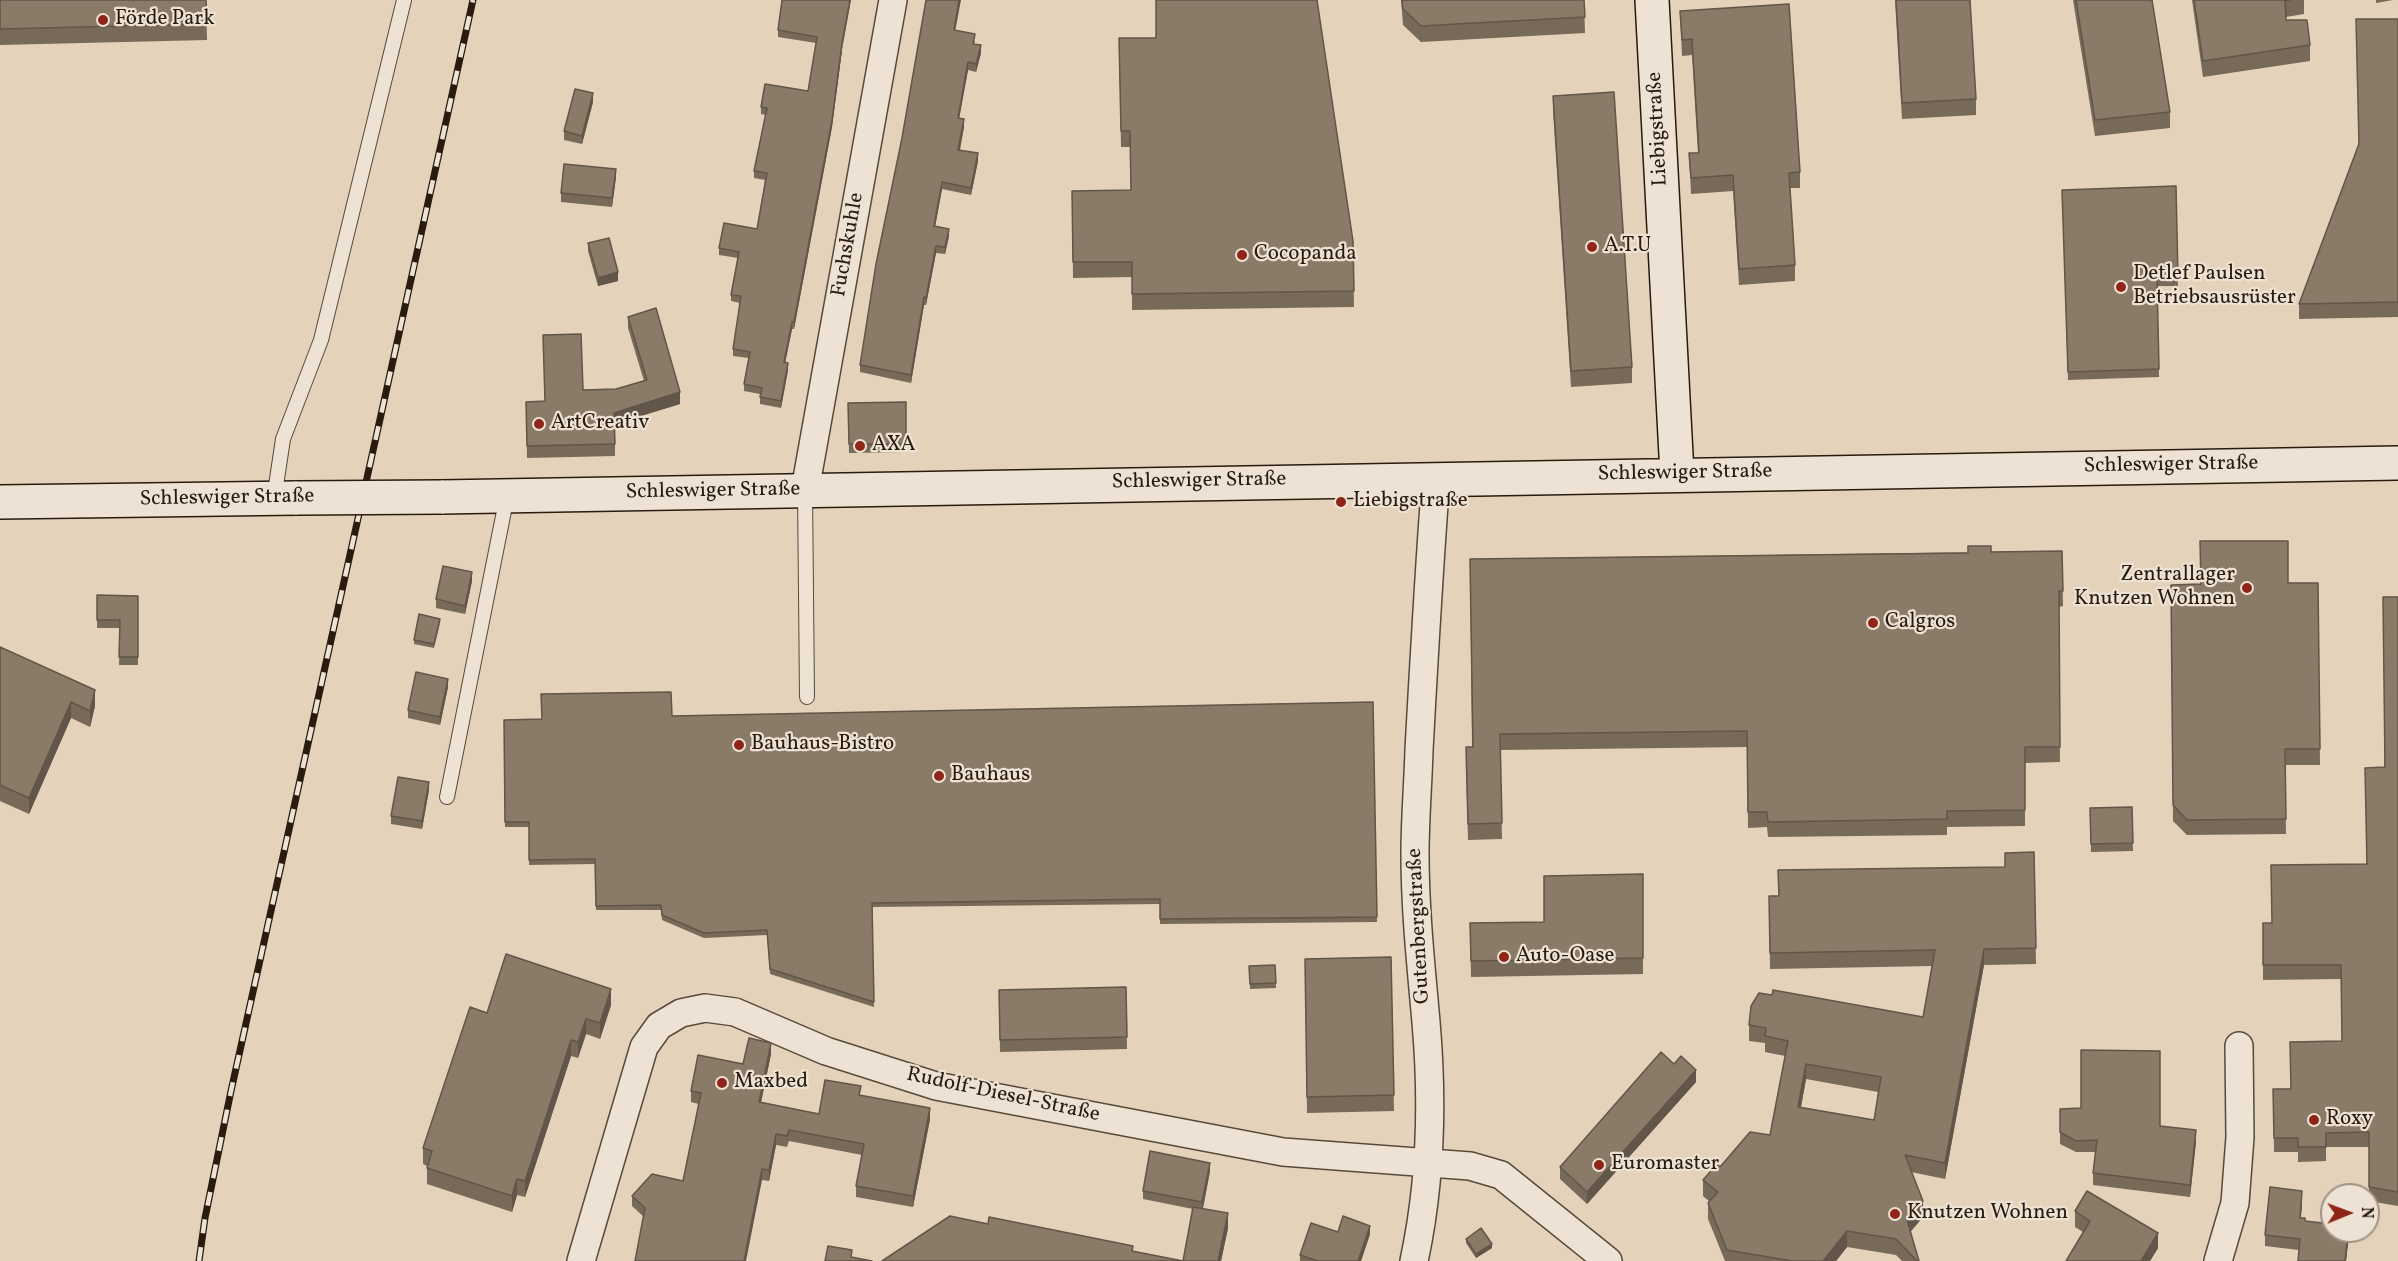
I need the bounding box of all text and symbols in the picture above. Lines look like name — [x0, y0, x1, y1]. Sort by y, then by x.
place label: Förde Park — [115, 7, 215, 33]
marker: Förde Park — [96, 13, 110, 27]
street label: Liebigstraße — [1643, 71, 1675, 187]
street label: Fuchskuhle — [827, 191, 871, 299]
place label: A.T.U — [1604, 234, 1651, 260]
marker: A.T.U — [1585, 240, 1599, 254]
place label: Cocopanda — [1254, 242, 1357, 268]
marker: Cocopanda — [1235, 248, 1249, 262]
place label: Detlef Paulsen Betriebsausrüster — [2133, 262, 2296, 312]
marker: Detlef Paulsen Betriebsausrüster — [2114, 280, 2128, 294]
place label: ArtCreativ — [551, 411, 649, 437]
marker: ArtCreativ — [532, 417, 546, 431]
place label: AXA — [872, 433, 916, 459]
marker: AXA — [853, 439, 867, 453]
street label: Schleswiger Straße — [2083, 452, 2259, 480]
street label: Schleswiger Straße — [1597, 460, 1773, 488]
street label: Schleswiger Straße — [1111, 468, 1287, 496]
street label: Schleswiger Straße — [625, 478, 801, 506]
street label: Schleswiger Straße — [139, 485, 315, 513]
place label: Liebigstraße — [1353, 489, 1468, 515]
marker: Liebigstraße — [1334, 495, 1348, 509]
place label: Zentrallager Knutzen Wohnen — [2074, 563, 2235, 613]
marker: Zentrallager Knutzen Wohnen — [2240, 581, 2254, 595]
place label: Calgros — [1885, 610, 1955, 636]
marker: Calgros — [1866, 616, 1880, 630]
place label: Bauhaus-Bistro — [751, 732, 894, 758]
marker: Bauhaus-Bistro — [732, 738, 746, 752]
place label: Bauhaus — [951, 763, 1030, 789]
marker: Bauhaus — [932, 769, 946, 783]
street label: Gutenbergstraße — [1403, 847, 1437, 1005]
place label: Auto-Oase — [1516, 944, 1615, 970]
marker: Auto-Oase — [1497, 950, 1511, 964]
street label: Rudolf-Diesel-Straße — [904, 1063, 1102, 1129]
place label: Maxbed — [734, 1070, 808, 1096]
marker: Maxbed — [715, 1076, 729, 1090]
place label: Roxy — [2326, 1107, 2373, 1133]
marker: Roxy — [2307, 1113, 2321, 1127]
place label: Euromaster — [1611, 1152, 1719, 1178]
marker: Euromaster — [1592, 1158, 1606, 1172]
north arrow — [2320, 1183, 2380, 1243]
place label: Knutzen Wohnen — [1907, 1201, 2068, 1227]
marker: Knutzen Wohnen — [1888, 1207, 1902, 1221]
text: N — [2355, 1207, 2377, 1219]

